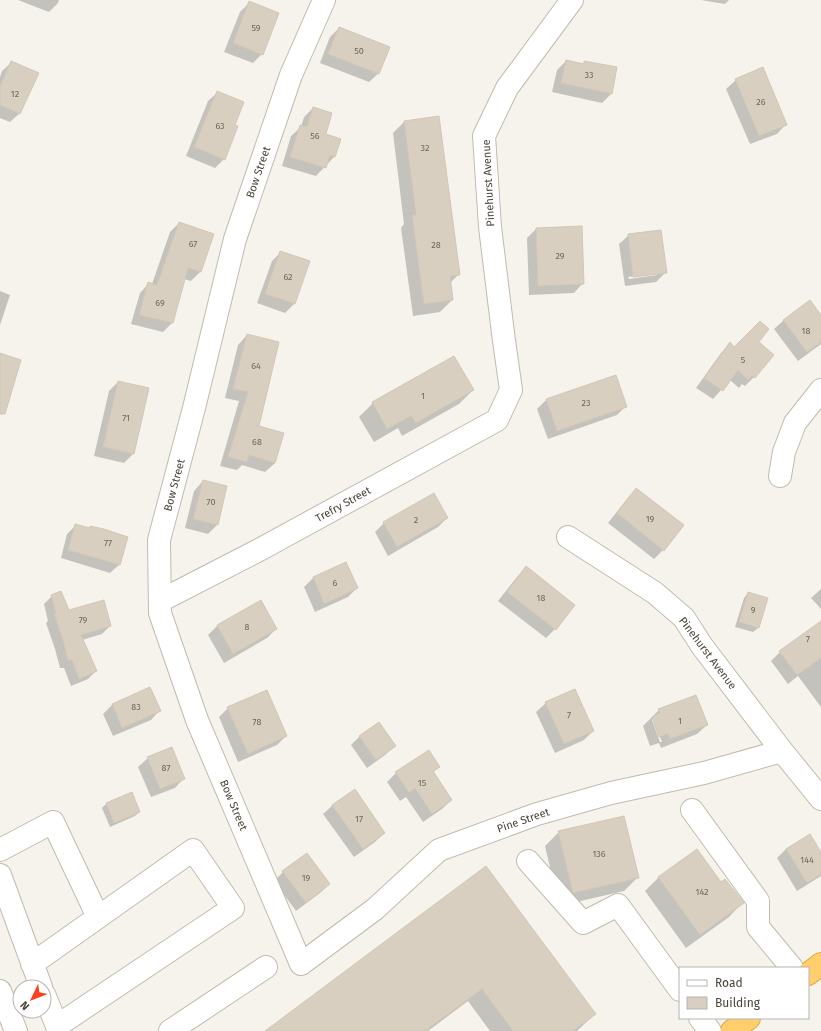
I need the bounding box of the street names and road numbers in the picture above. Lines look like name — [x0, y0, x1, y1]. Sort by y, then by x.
street label: Pinehurst Avenue — [480, 139, 497, 227]
street label: Bow Street — [244, 145, 273, 200]
street label: Bow Street — [161, 457, 188, 513]
street label: Trefry Street — [313, 484, 373, 525]
street label: Pinehurst Avenue — [676, 614, 739, 692]
street label: Bow Street — [217, 778, 250, 832]
street label: Pine Street — [495, 805, 551, 836]

